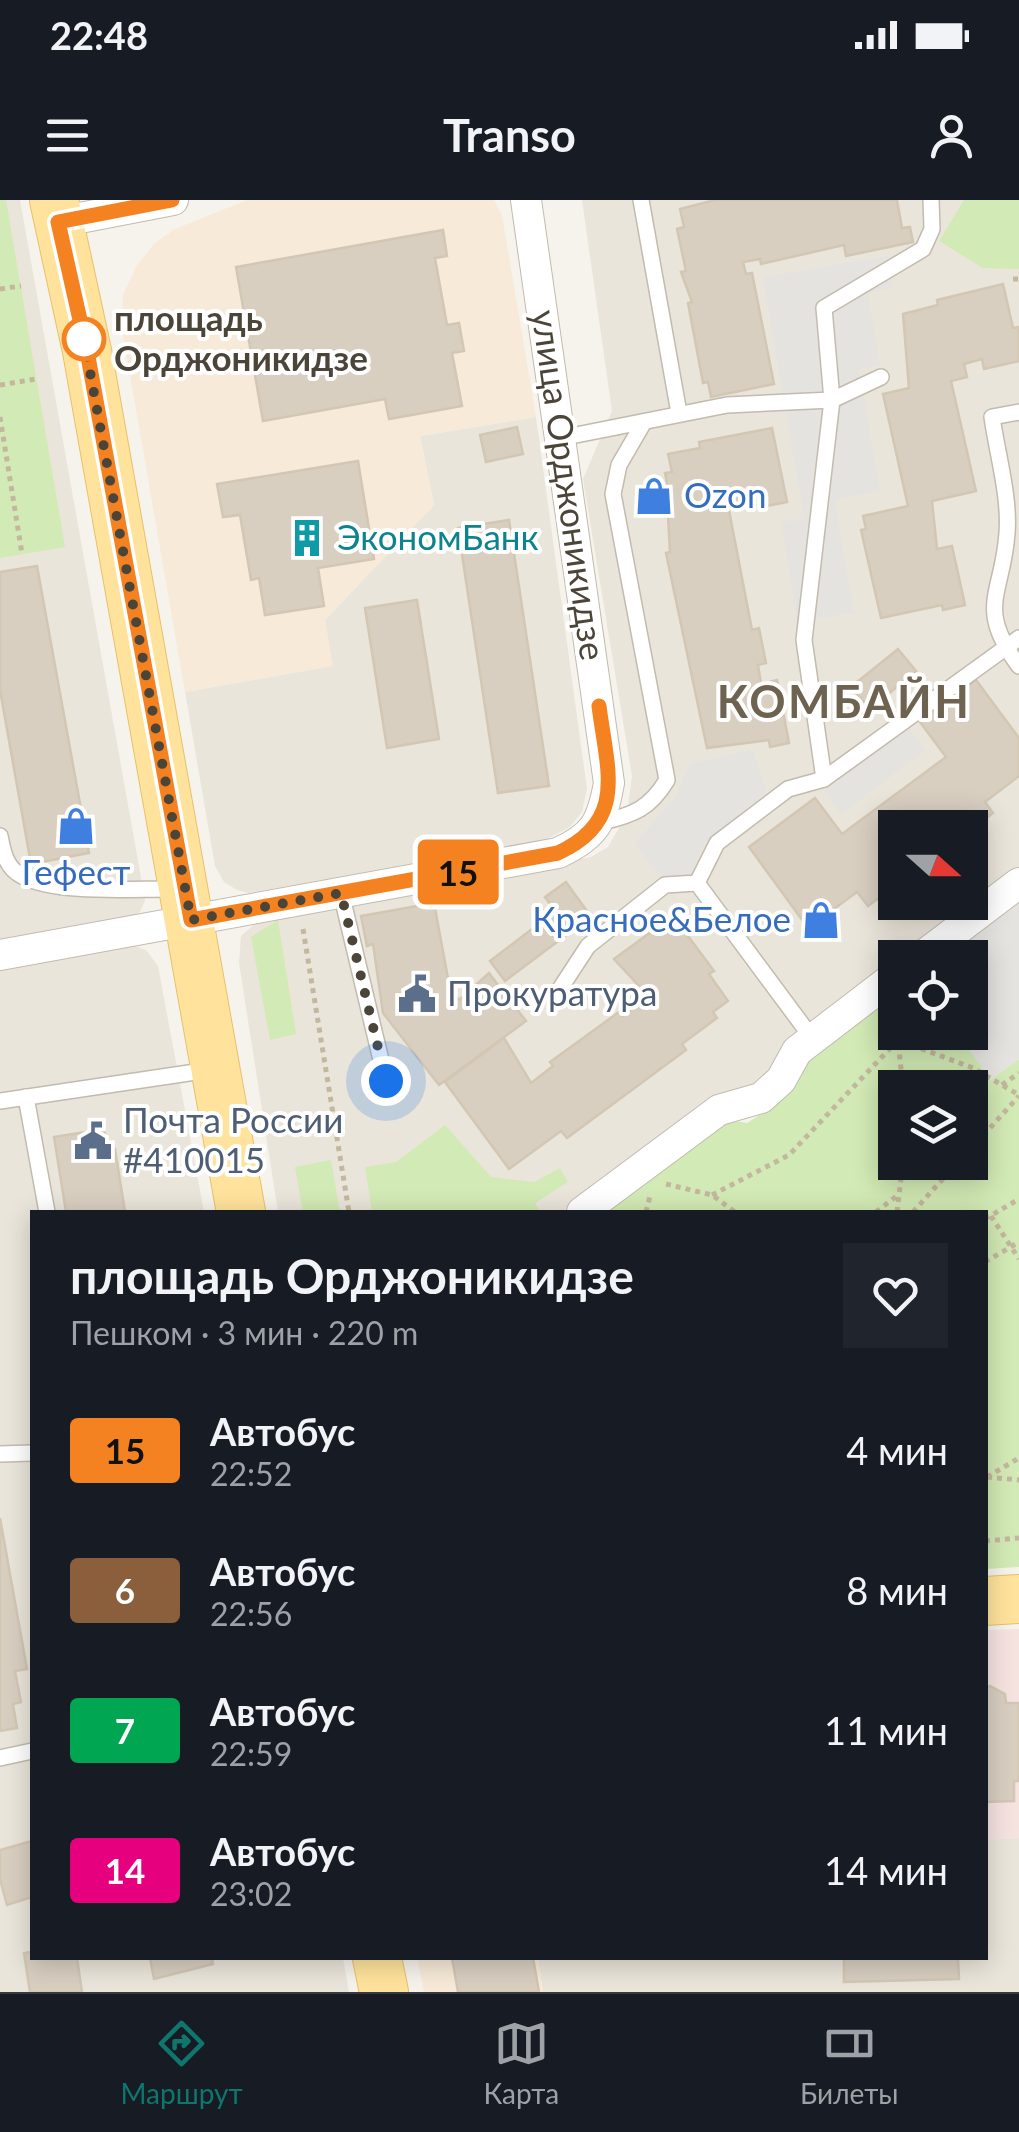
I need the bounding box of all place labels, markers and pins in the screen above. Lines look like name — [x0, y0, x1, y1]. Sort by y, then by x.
place label: площадь Орджоникидзе — [114, 296, 368, 378]
marker: площадь Орджоникидзе — [63, 318, 105, 360]
place label: Ozon — [684, 473, 767, 515]
shop icon: Ozon — [633, 475, 675, 517]
place label: ЭкономБанк — [337, 515, 539, 557]
building icon: ЭкономБанк — [286, 517, 328, 559]
shop icon: Гефест — [55, 805, 97, 847]
place label: Гефест — [22, 850, 131, 892]
place label: Красное&Белое — [532, 897, 791, 939]
shop icon: Красное&Белое — [800, 899, 842, 941]
place label: Прокуратура — [447, 971, 657, 1013]
public building icon: Прокуратура — [396, 973, 438, 1015]
place label: Почта России #410015 — [123, 1098, 343, 1180]
public building icon: Почта России #410015 — [72, 1120, 114, 1162]

